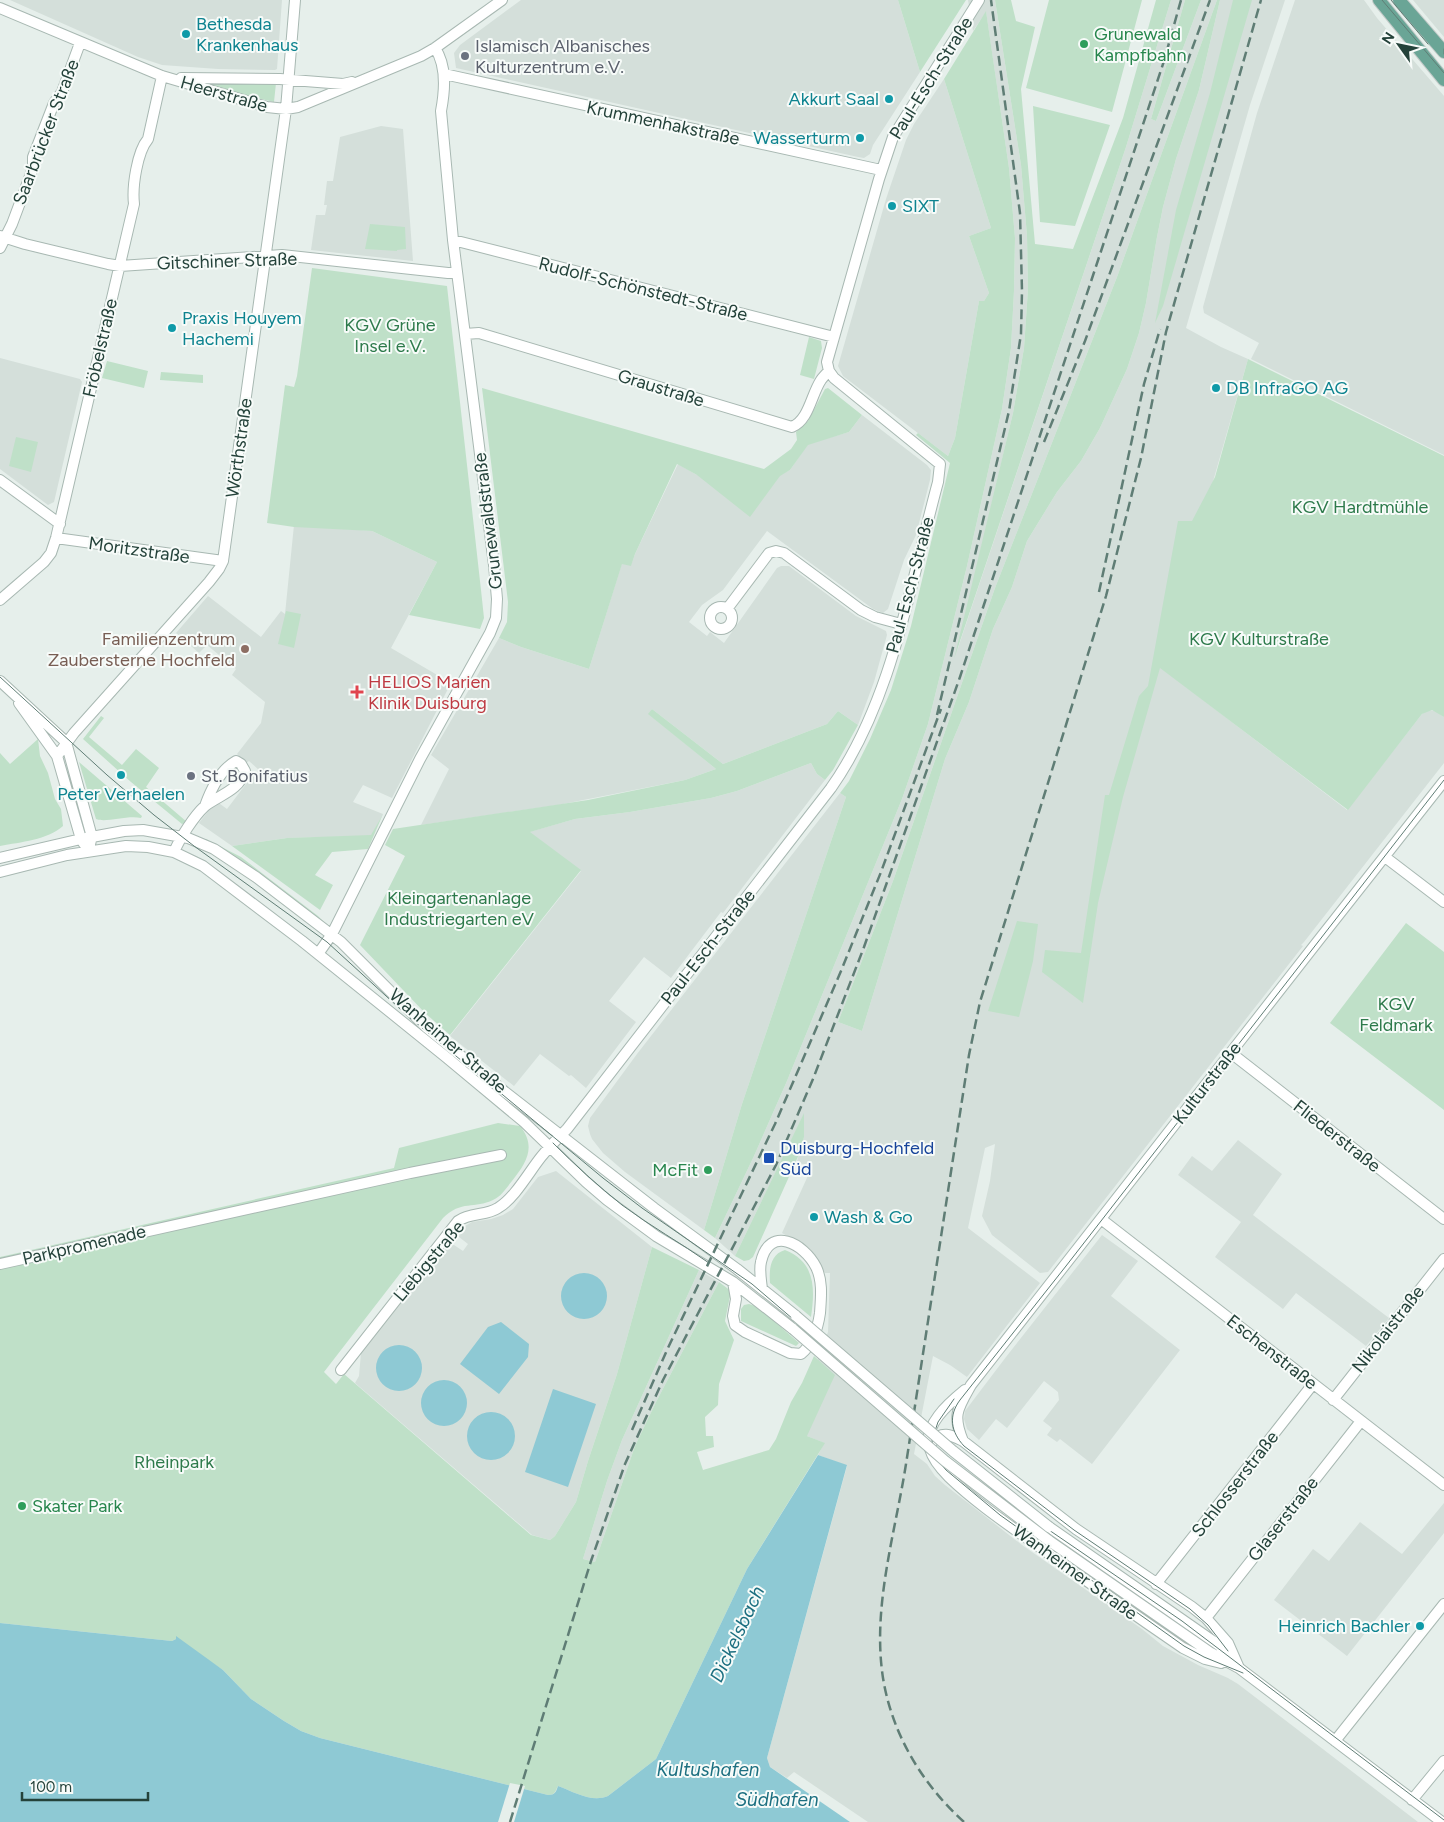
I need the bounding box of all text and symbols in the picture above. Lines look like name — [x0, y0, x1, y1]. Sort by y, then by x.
place label: Bethesda Krankenhaus — [196, 13, 298, 56]
street label: Paul-Esch-Straße — [884, 13, 978, 143]
north arrow — [1374, 20, 1424, 70]
place label: Grunewald Kampfbahn — [1094, 23, 1186, 66]
marker: Bethesda Krankenhaus — [180, 28, 192, 40]
text: N — [1378, 29, 1399, 47]
place label: Islamisch Albanisches Kulturzentrum e.V. — [475, 35, 650, 78]
marker: Grunewald Kampfbahn — [1078, 38, 1090, 50]
marker: Islamisch Albanisches Kulturzentrum e.V. — [459, 50, 471, 62]
street label: Saarbrücker Straße — [8, 56, 84, 208]
street label: Heerstraße — [178, 71, 270, 117]
place label: Akkurt Saal — [789, 88, 879, 110]
marker: Akkurt Saal — [883, 93, 895, 105]
street label: Krummenhakstraße — [584, 96, 742, 150]
place label: Wasserturm — [753, 127, 850, 149]
marker: Wasserturm — [854, 132, 866, 144]
place label: SIXT — [902, 195, 939, 217]
marker: SIXT — [886, 200, 898, 212]
street label: Gitschiner Straße — [156, 248, 298, 274]
street label: Rudolf-Schönstedt-Straße — [536, 252, 750, 326]
street label: Fröbelstraße — [78, 296, 122, 400]
place label: Praxis Houyem Hachemi — [182, 307, 302, 350]
park label: KGV Grüne Insel e.V. — [344, 314, 436, 357]
marker: Praxis Houyem Hachemi — [166, 322, 178, 334]
street label: Graustraße — [615, 364, 707, 412]
place label: DB InfraGO AG — [1226, 377, 1348, 399]
marker: DB InfraGO AG — [1210, 382, 1222, 394]
street label: Wörthstraße — [221, 397, 257, 499]
street label: Grunewaldstraße — [469, 451, 507, 591]
park label: KGV Hardtmühle — [1292, 496, 1429, 518]
street label: Paul-Esch-Straße — [881, 514, 939, 656]
street label: Moritzstraße — [87, 532, 191, 568]
place label: Familienzentrum Zaubersterne Hochfeld — [48, 628, 235, 671]
park label: KGV Kulturstraße — [1189, 628, 1329, 650]
marker: Familienzentrum Zaubersterne Hochfeld — [239, 643, 251, 655]
place label: HELIOS Marien Klinik Duisburg — [368, 671, 490, 714]
marker: HELIOS Marien Klinik Duisburg — [350, 685, 364, 699]
place label: St. Bonifatius — [201, 765, 308, 787]
marker: Peter Verhaelen — [115, 769, 127, 781]
marker: St. Bonifatius — [185, 770, 197, 782]
place label: Peter Verhaelen — [57, 783, 185, 805]
street label: Paul-Esch-Straße — [656, 885, 760, 1009]
park label: Kleingartenanlage Industriegarten eV — [384, 887, 535, 930]
street label: Wanheimer Straße — [385, 984, 511, 1098]
park label: KGV Feldmark — [1359, 993, 1433, 1036]
street label: Kulturstraße — [1168, 1037, 1246, 1129]
street label: Fliederstraße — [1289, 1095, 1385, 1177]
place label: Duisburg-Hochfeld Süd — [780, 1137, 934, 1180]
marker: Duisburg-Hochfeld Süd — [762, 1151, 776, 1165]
place label: McFit — [652, 1159, 698, 1181]
marker: McFit — [702, 1164, 714, 1176]
place label: Wash & Go — [824, 1206, 913, 1228]
marker: Wash & Go — [808, 1211, 820, 1223]
street label: Liebigstraße — [389, 1216, 469, 1306]
street label: Parkpromenade — [20, 1220, 148, 1270]
street label: Nikolaistraße — [1347, 1281, 1429, 1377]
street label: Eschenstraße — [1222, 1310, 1322, 1394]
street label: Schlosserstraße — [1187, 1427, 1283, 1541]
park label: Rheinpark — [134, 1451, 214, 1473]
street label: Glaserstraße — [1243, 1472, 1323, 1566]
place label: Skater Park — [32, 1495, 122, 1517]
marker: Skater Park — [16, 1500, 28, 1512]
street label: Wanheimer Straße — [1008, 1519, 1142, 1625]
water label: Dickelsbach — [705, 1582, 769, 1686]
place label: Heinrich Bachler — [1278, 1615, 1410, 1637]
marker: Heinrich Bachler — [1414, 1620, 1426, 1632]
water label: Kultushafen — [657, 1758, 760, 1781]
scale bar — [22, 1770, 149, 1802]
text: 100 m — [30, 1778, 72, 1796]
water label: Südhafen — [735, 1788, 819, 1811]

